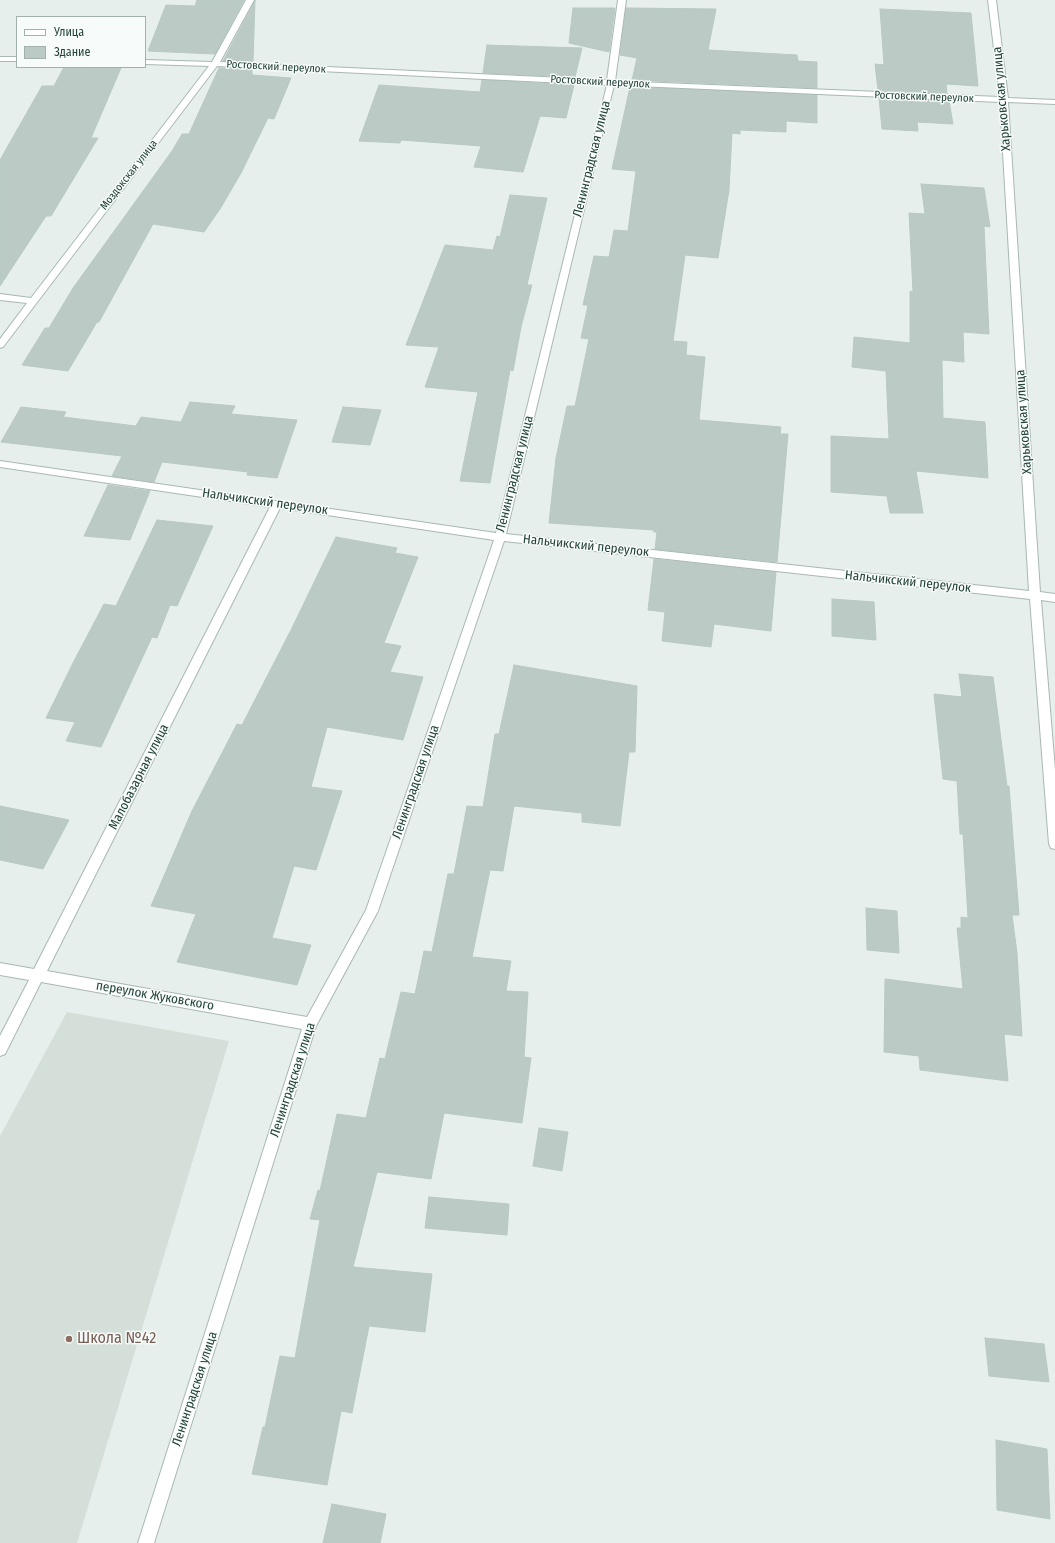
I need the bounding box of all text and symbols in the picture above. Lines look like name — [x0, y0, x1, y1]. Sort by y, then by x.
legend — [16, 16, 146, 68]
text: Улица — [54, 25, 84, 39]
text: Здание — [54, 45, 90, 59]
street label: Харьковская улица — [990, 46, 1014, 152]
street label: Ростовский переулок — [226, 58, 326, 76]
street label: Ростовский переулок — [550, 73, 650, 91]
street label: Ростовский переулок — [874, 89, 974, 105]
street label: Ленинградская улица — [570, 99, 614, 219]
street label: Моздокская улица — [98, 137, 160, 213]
street label: Харьковская улица — [1013, 369, 1035, 475]
street label: Ленинградская улица — [493, 414, 537, 534]
street label: Нальчикский переулок — [201, 485, 329, 519]
street label: Нальчикский переулок — [522, 532, 650, 560]
street label: Нальчикский переулок — [844, 568, 972, 596]
street label: Малобазарная улица — [106, 722, 172, 832]
street label: Ленинградская улица — [389, 723, 443, 841]
street label: переулок Жуковского — [95, 978, 215, 1014]
street label: Ленинградская улица — [267, 1021, 319, 1139]
place label: Школа №42 — [77, 1329, 156, 1349]
street label: Ленинградская улица — [169, 1330, 221, 1448]
marker: Школа №42 — [64, 1334, 74, 1344]

